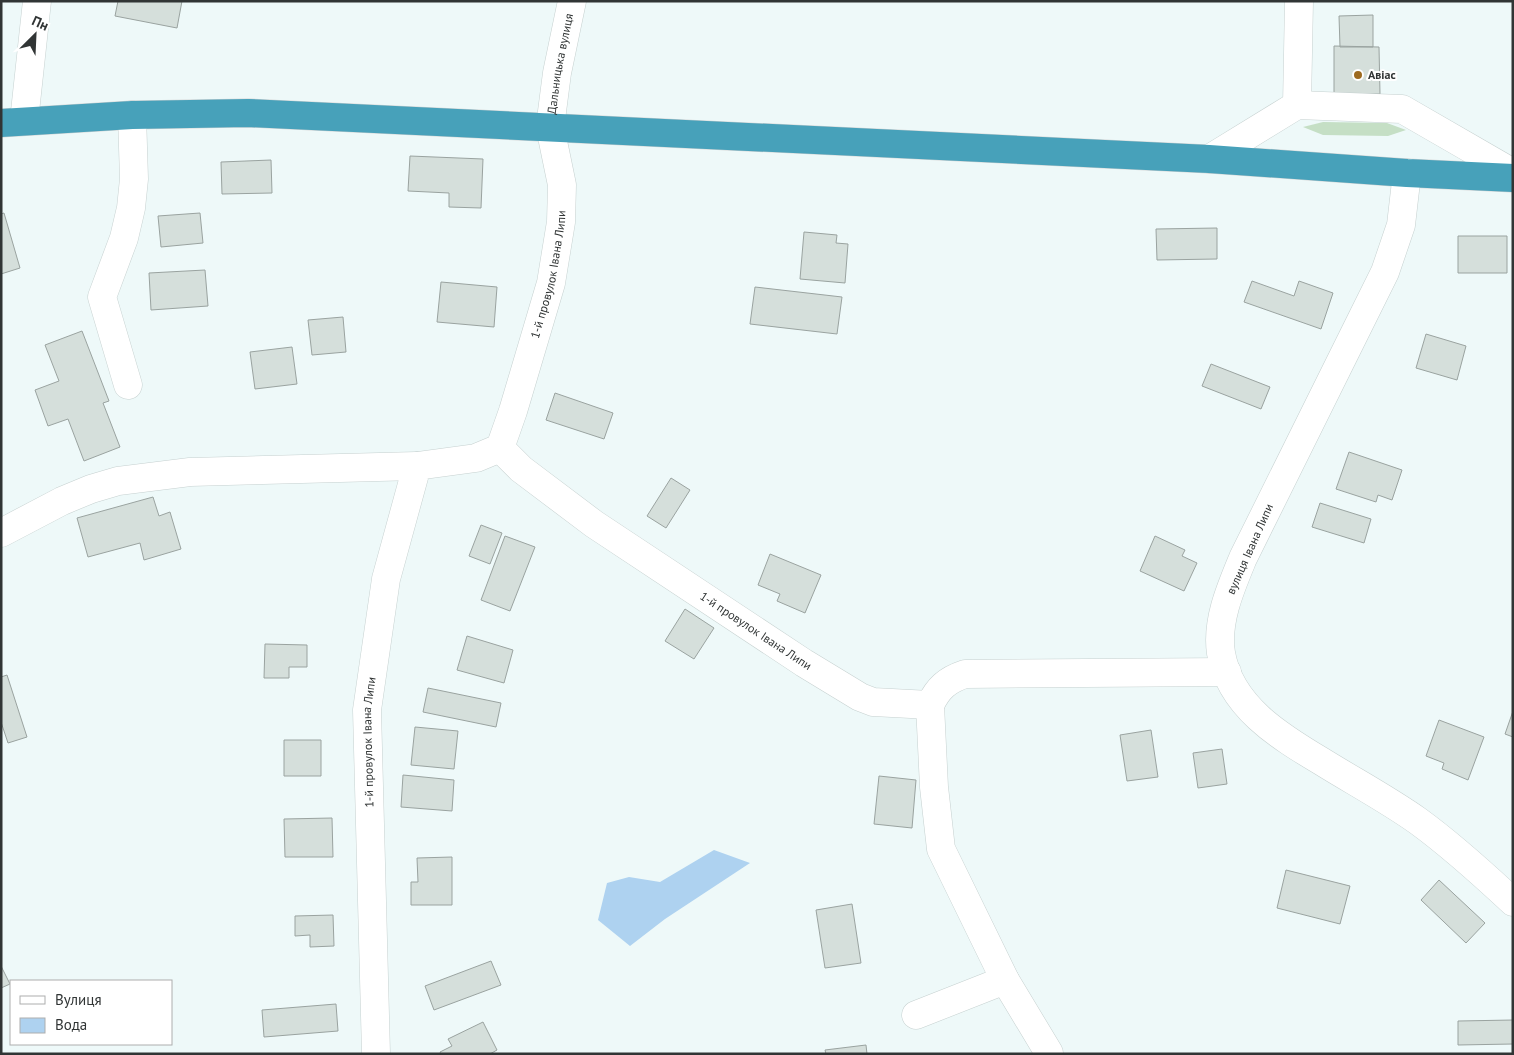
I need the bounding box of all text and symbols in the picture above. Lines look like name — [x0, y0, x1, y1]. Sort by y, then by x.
north arrow — [10, 10, 60, 60]
text: Пн — [29, 12, 51, 35]
street label: Дальницька вулиця — [544, 12, 576, 115]
place label: Авіас — [1368, 67, 1396, 82]
marker: Авіас — [1352, 69, 1364, 81]
street label: 1-й провулок Івана Липи — [527, 210, 568, 340]
street label: вулиця Івана Липи — [1223, 501, 1276, 596]
street label: 1-й провулок Івана Липи — [697, 588, 815, 673]
street label: 1-й провулок Івана Липи — [359, 676, 379, 808]
legend — [10, 980, 172, 1045]
text: Вулиця — [55, 990, 102, 1009]
text: Вода — [55, 1015, 87, 1034]

